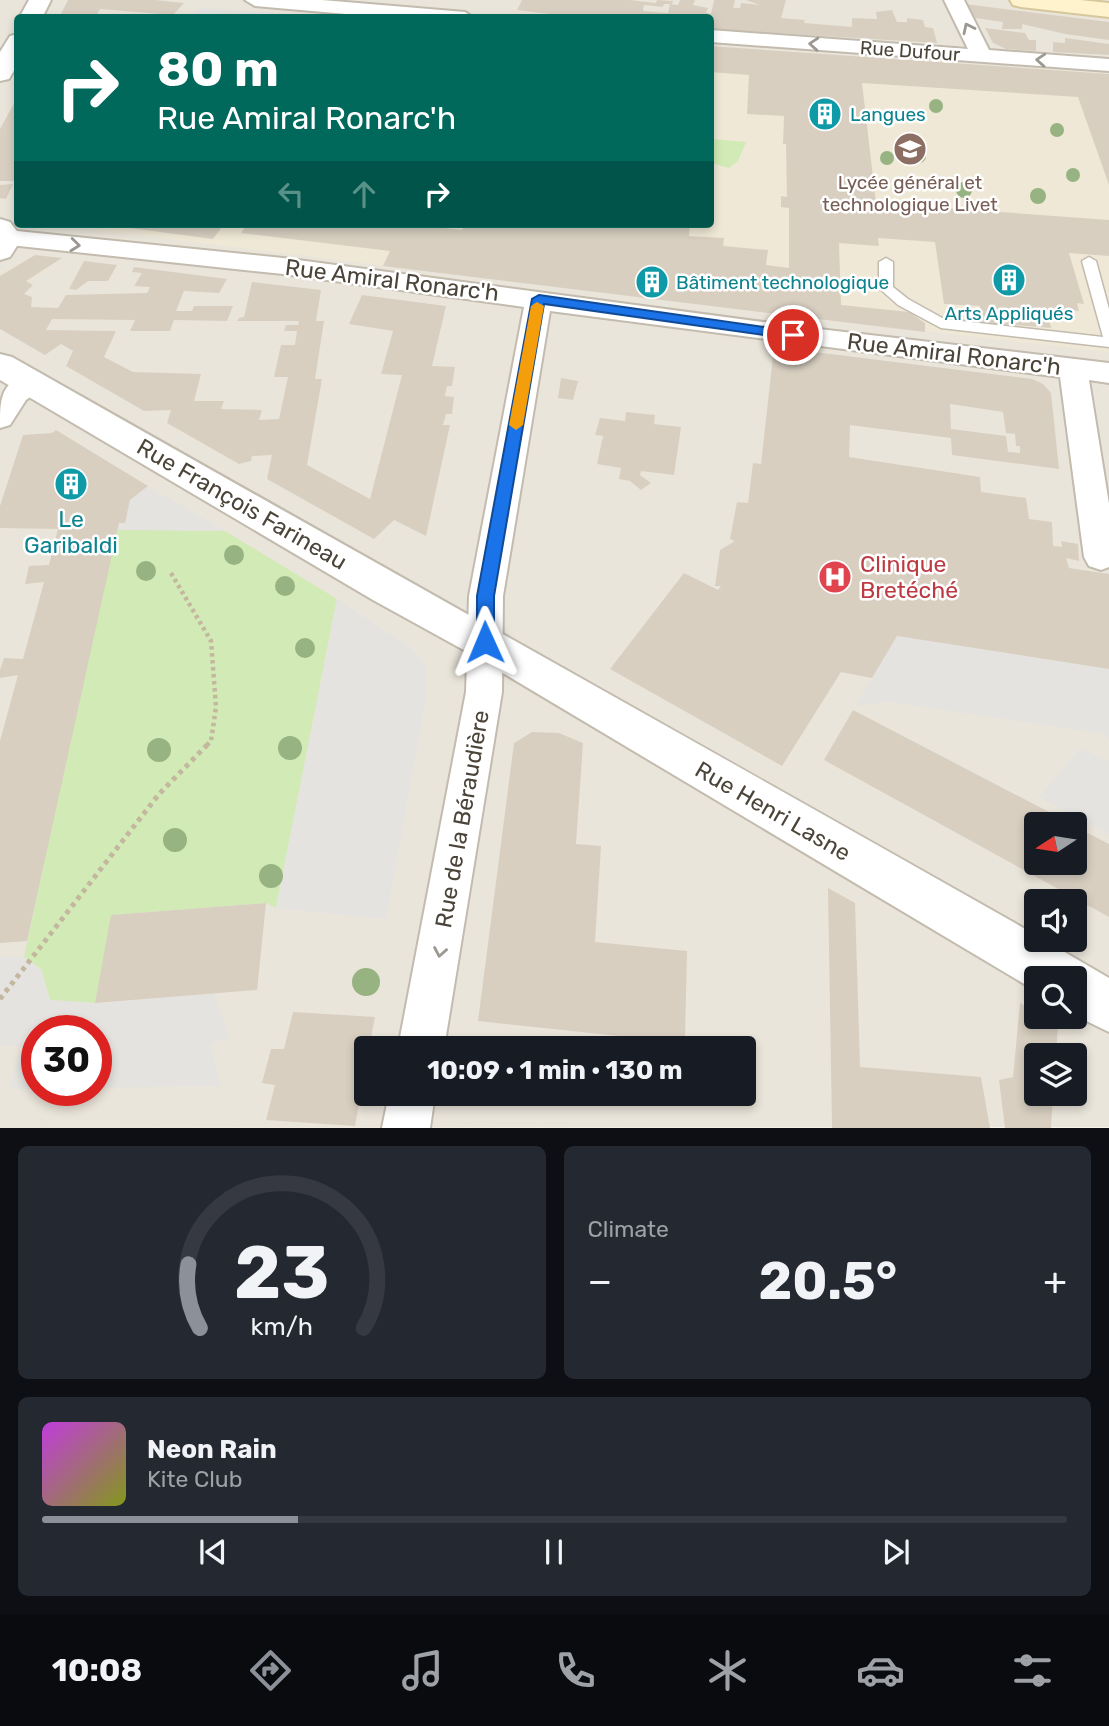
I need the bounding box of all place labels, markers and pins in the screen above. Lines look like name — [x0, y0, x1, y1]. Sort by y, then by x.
building icon: Langues — [806, 95, 844, 133]
place label: Langues — [850, 103, 926, 126]
school or university icon: Lycée général et technologique Livet — [891, 130, 929, 168]
place label: Lycée général et technologique Livet — [822, 171, 998, 216]
building icon: Arts Appliqués — [990, 261, 1028, 299]
building icon: Bâtiment technologique — [633, 263, 671, 301]
place label: Bâtiment technologique — [676, 271, 889, 294]
place label: Arts Appliqués — [945, 302, 1073, 325]
pin — [763, 305, 823, 365]
building icon: Le Garibaldi — [52, 465, 90, 503]
place label: Le Garibaldi — [24, 505, 118, 559]
place label: Clinique Bretéché — [860, 550, 958, 604]
hospital icon: Clinique Bretéché — [816, 558, 854, 596]

